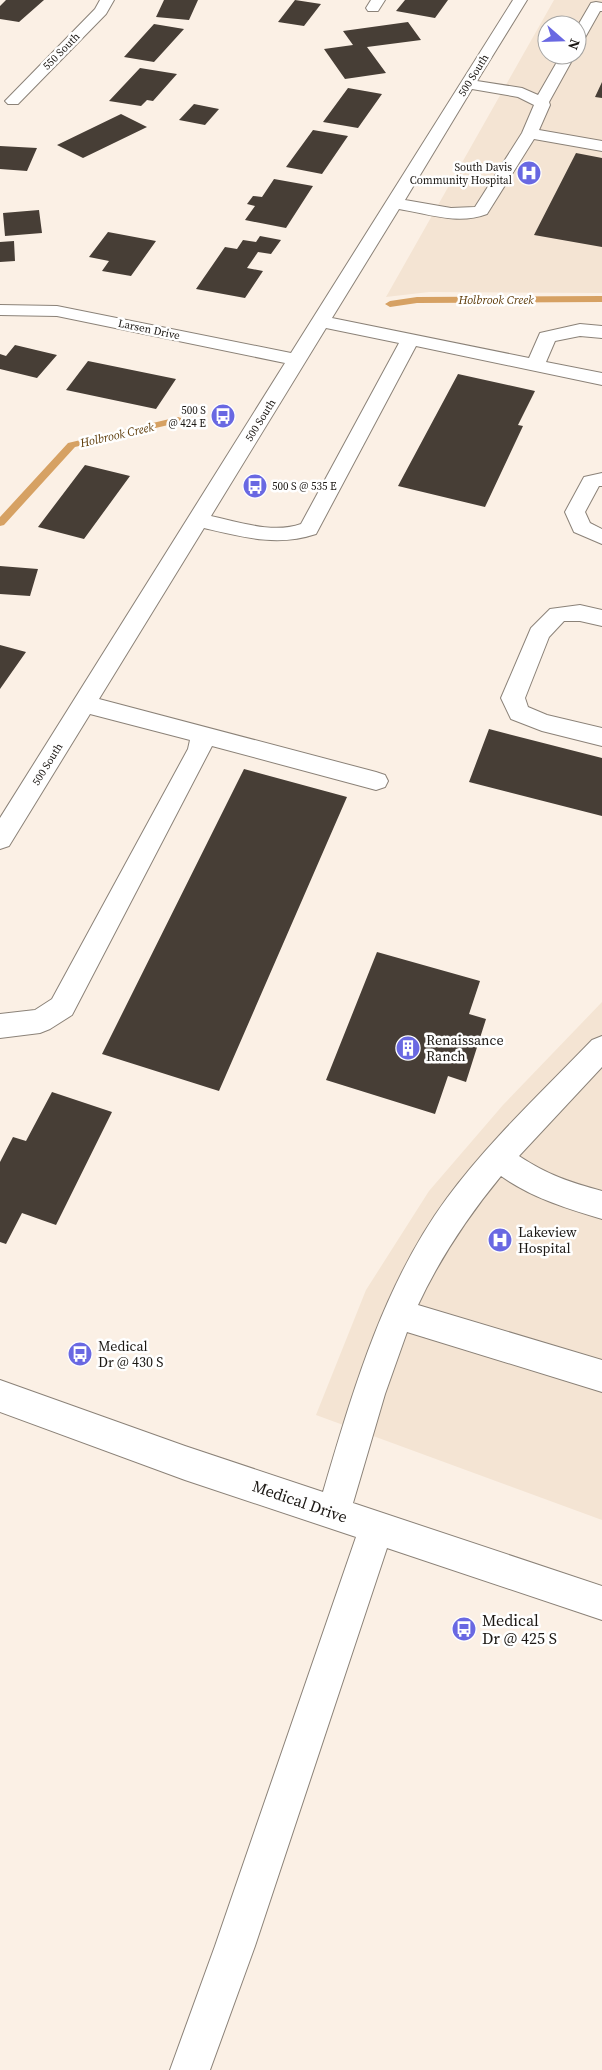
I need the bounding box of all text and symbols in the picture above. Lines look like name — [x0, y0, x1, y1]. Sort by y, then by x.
north arrow — [537, 15, 587, 65]
street label: 550 South — [39, 29, 84, 73]
text: N — [563, 36, 585, 53]
street label: 500 South — [455, 51, 492, 99]
place label: South Davis Community Hospital — [410, 160, 512, 188]
hospital icon: South Davis Community Hospital — [516, 160, 542, 186]
water label: Holbrook Creek — [457, 292, 534, 308]
street label: Larsen Drive — [117, 316, 182, 343]
street label: 500 South — [242, 396, 279, 444]
place label: 500 S @ 424 E — [169, 403, 206, 431]
bus stop icon: 500 S @ 424 E — [210, 403, 236, 429]
water label: Holbrook Creek — [78, 419, 156, 451]
bus stop icon: 500 S @ 535 E — [242, 473, 268, 499]
place label: 500 S @ 535 E — [272, 479, 337, 494]
street label: 500 South — [29, 740, 66, 788]
place label: Renaissance Ranch — [426, 1030, 504, 1066]
building icon: Renaissance Ranch — [395, 1035, 421, 1061]
place label: Lakeview Hospital — [518, 1222, 577, 1258]
hospital icon: Lakeview Hospital — [487, 1227, 513, 1253]
place label: Medical Dr @ 430 S — [98, 1336, 164, 1372]
bus stop icon: Medical Dr @ 430 S — [67, 1341, 93, 1367]
street label: Medical Drive — [250, 1474, 350, 1528]
place label: Medical Dr @ 425 S — [482, 1609, 557, 1649]
bus stop icon: Medical Dr @ 425 S — [451, 1616, 477, 1642]

